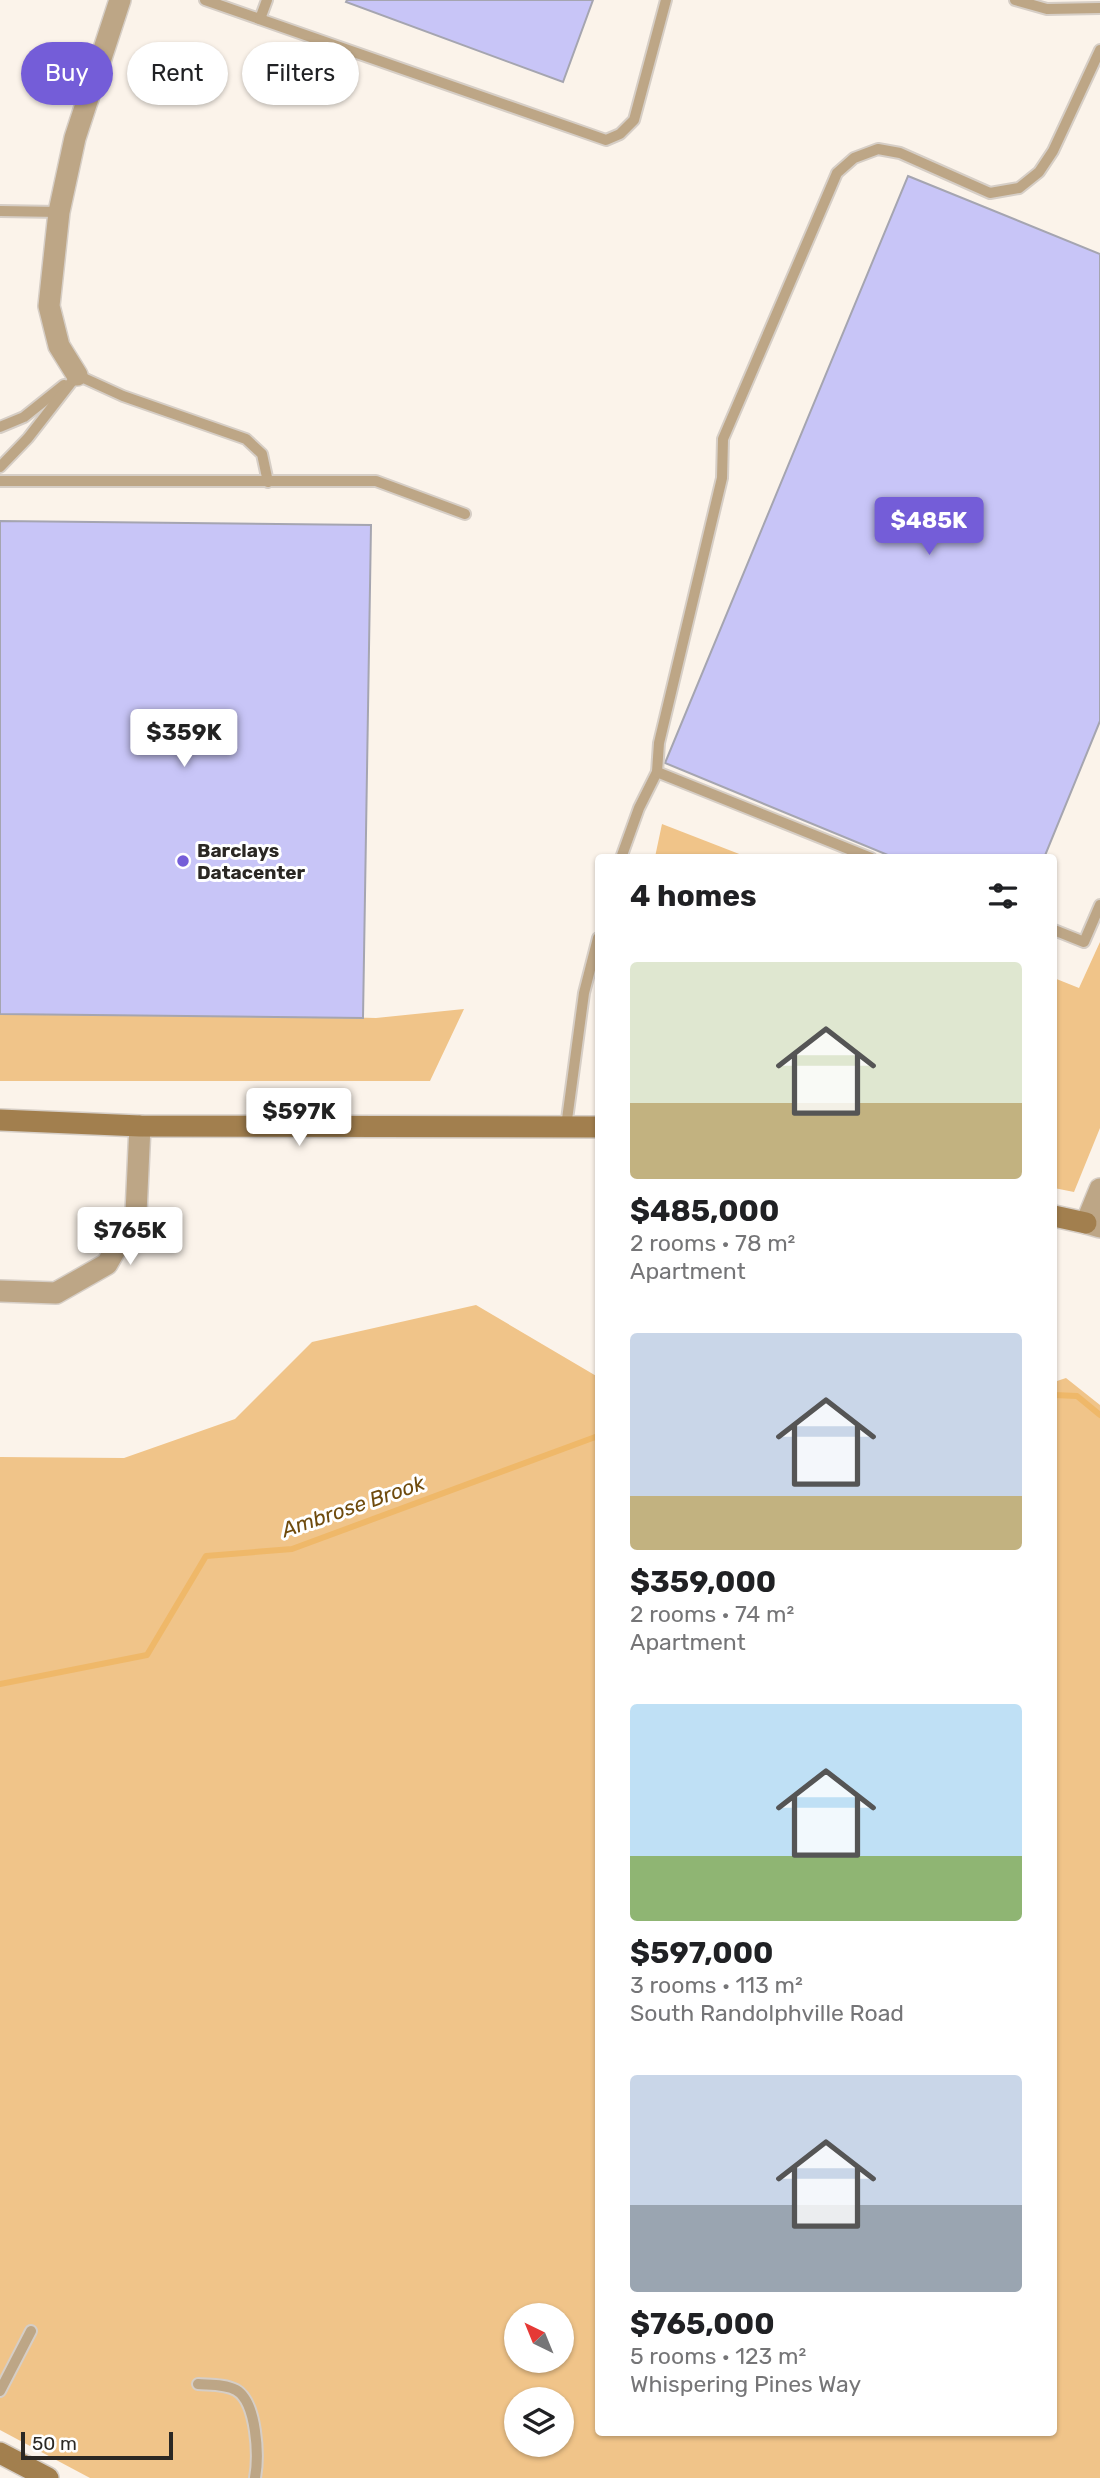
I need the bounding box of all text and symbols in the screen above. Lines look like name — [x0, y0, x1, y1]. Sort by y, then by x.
chip: Buy — [21, 42, 113, 105]
chip: Rent — [127, 42, 228, 105]
chip: Filters — [242, 42, 359, 105]
pin: $485K — [880, 498, 978, 557]
text: $485K — [891, 506, 967, 534]
pin: $359K — [135, 710, 233, 769]
text: $359K — [146, 718, 222, 746]
place label: Barclays Datacenter — [197, 839, 306, 884]
marker: Barclays Datacenter — [175, 853, 191, 869]
icon: filters — [984, 877, 1022, 915]
text: 4 homes — [630, 878, 757, 914]
icon: home — [763, 1008, 889, 1134]
pin: $597K — [250, 1088, 348, 1148]
text: $597K — [262, 1097, 336, 1125]
text: $485,000 — [630, 1193, 779, 1229]
pin: $765K — [81, 1208, 179, 1267]
text: $765K — [93, 1216, 167, 1244]
text: 2 rooms · 78 m² — [630, 1229, 795, 1257]
text: Apartment — [630, 1257, 746, 1285]
icon: home — [763, 1379, 889, 1505]
water label: Ambrose Brook — [277, 1469, 429, 1543]
text: $359,000 — [630, 1564, 776, 1600]
text: 2 rooms · 74 m² — [630, 1600, 794, 1628]
text: Apartment — [630, 1628, 746, 1656]
icon: home — [763, 1750, 889, 1876]
text: $597,000 — [630, 1935, 773, 1971]
text: 3 rooms · 113 m² — [630, 1971, 803, 1999]
text: South Randolphville Road — [630, 1999, 904, 2027]
icon: home — [763, 2121, 889, 2247]
north arrow — [504, 2303, 574, 2373]
map controls — [504, 2303, 574, 2457]
text: $765,000 — [630, 2306, 775, 2342]
text: 5 rooms · 123 m² — [630, 2342, 806, 2370]
text: Whispering Pines Way — [630, 2370, 861, 2398]
button: layers — [504, 2387, 574, 2457]
scale bar — [21, 2429, 173, 2461]
text: 50 m — [32, 2432, 77, 2455]

